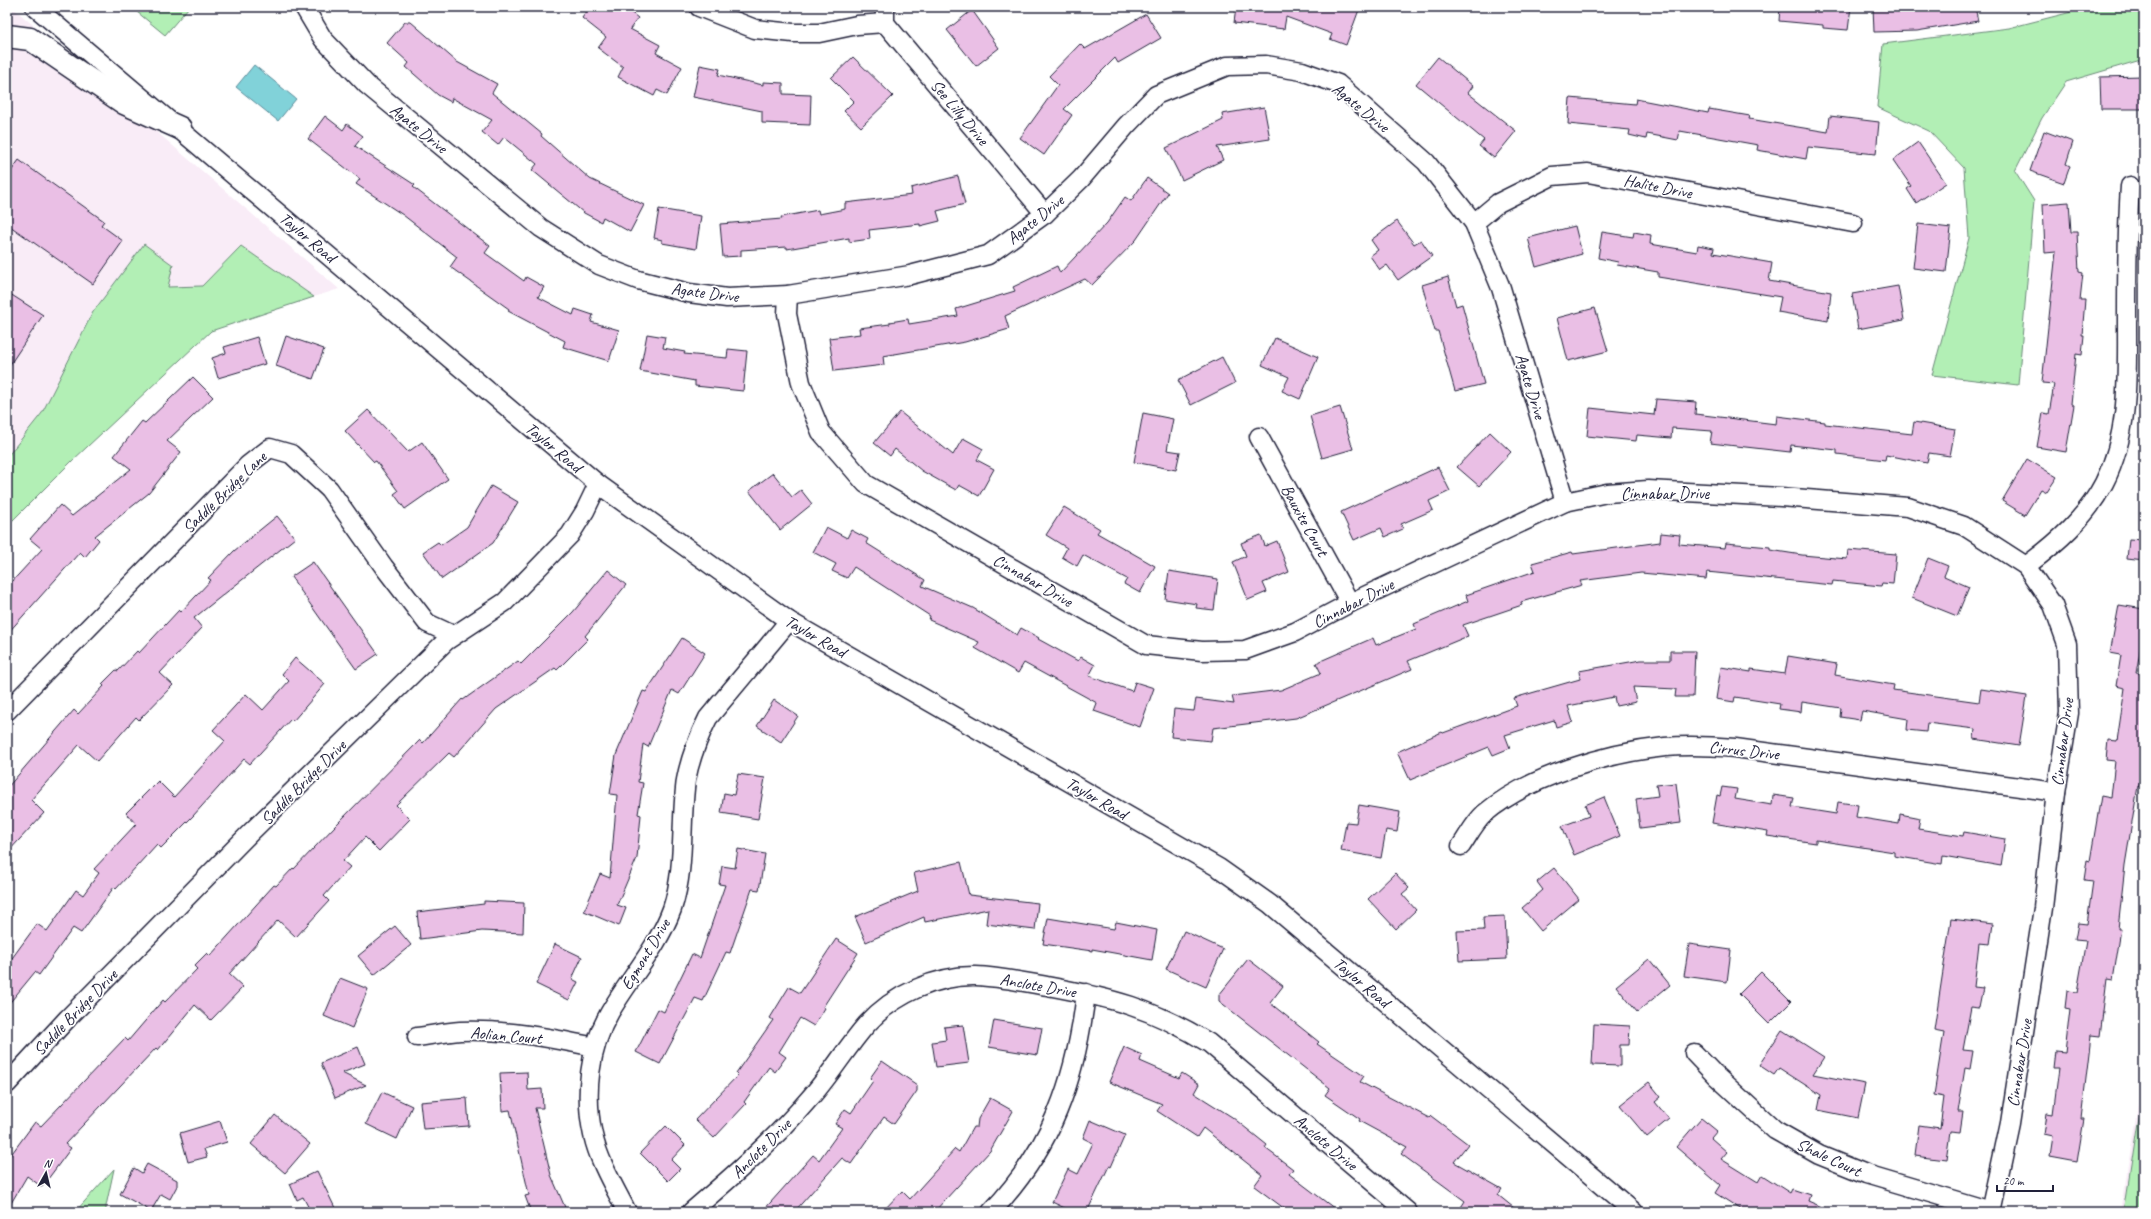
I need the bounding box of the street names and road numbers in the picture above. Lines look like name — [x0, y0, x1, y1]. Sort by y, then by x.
street label: See Lilly Drive — [926, 75, 994, 151]
street label: Agate Drive — [1328, 78, 1395, 138]
street label: Agate Drive — [386, 99, 453, 159]
street label: Halite Drive — [1622, 170, 1695, 204]
street label: Agate Drive — [1002, 189, 1069, 249]
street label: Taylor Road — [275, 208, 342, 269]
street label: Agate Drive — [670, 278, 741, 307]
street label: Agate Drive — [1511, 351, 1551, 423]
street label: Taylor Road — [521, 418, 588, 479]
street label: Saddle Bridge Lane — [178, 446, 272, 538]
street label: Bauxite Court — [1276, 481, 1334, 562]
street label: Cinnabar Drive — [1621, 483, 1711, 504]
street label: Cinnabar Drive — [989, 549, 1077, 612]
street label: Cinnabar Drive — [1309, 573, 1399, 633]
street label: Taylor Road — [781, 611, 852, 664]
street label: Cinnabar Drive — [2047, 696, 2078, 787]
street label: Saddle Bridge Drive — [256, 734, 352, 829]
street label: Cirrus Drive — [1708, 736, 1781, 765]
street label: Taylor Road — [1062, 773, 1133, 826]
street label: Egmont Drive — [616, 914, 676, 994]
street label: Taylor Road — [1329, 953, 1396, 1014]
street label: Saddle Bridge Drive — [29, 964, 123, 1060]
street label: Anclote Drive — [998, 969, 1079, 1003]
street label: Cinnabar Drive — [2002, 1016, 2037, 1108]
street label: Aolian Court — [469, 1022, 545, 1049]
street label: Anclote Drive — [1290, 1110, 1363, 1176]
street label: Anclote Drive — [727, 1113, 797, 1183]
street label: Shale Court — [1793, 1133, 1866, 1182]

